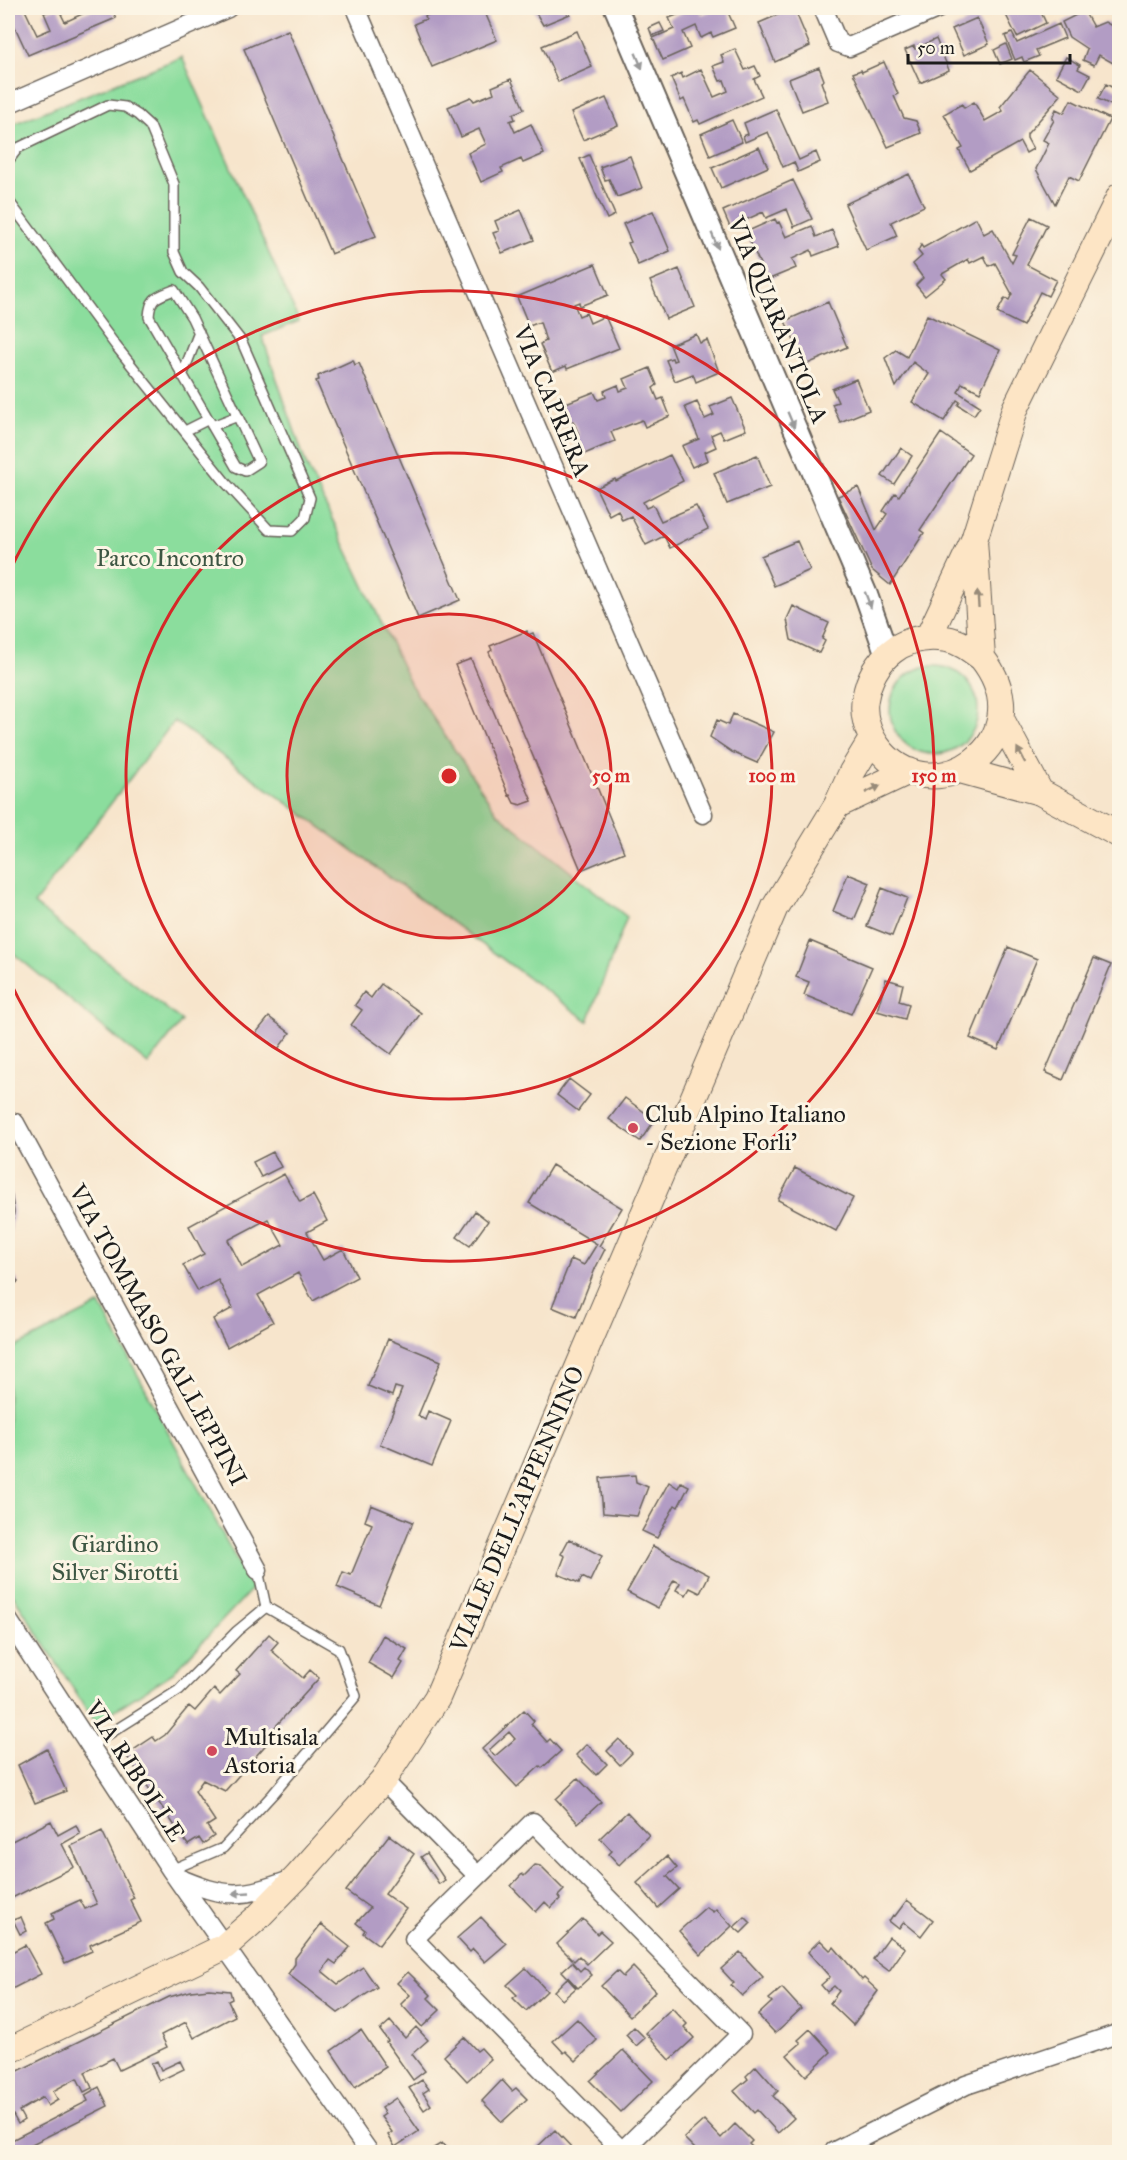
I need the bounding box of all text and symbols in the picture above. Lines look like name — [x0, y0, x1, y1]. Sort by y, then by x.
scale bar — [908, 27, 1070, 65]
text: 50 m — [917, 37, 955, 59]
one-way arrow — [634, 53, 644, 71]
street label: VIA QUARANTOLA — [720, 211, 835, 428]
one-way arrow — [711, 232, 720, 250]
street label: VIA CAPRERA — [506, 320, 597, 481]
one-way arrow — [787, 412, 796, 429]
park label: Parco Incontro — [96, 543, 244, 573]
one-way arrow — [973, 590, 983, 609]
one-way arrow — [863, 591, 873, 609]
one-way arrow — [1016, 747, 1025, 764]
text: 50 m — [592, 765, 631, 787]
text: 100 m — [749, 765, 796, 787]
text: 150 m — [912, 765, 957, 787]
centre of rings — [439, 766, 459, 786]
one-way arrow — [865, 784, 882, 793]
place label: Club Alpino Italiano - Sezione Forli' — [645, 1099, 846, 1157]
marker: Club Alpino Italiano - Sezione Forli' — [626, 1121, 640, 1135]
street label: VIA TOMMASO GALLEPPINI — [62, 1178, 254, 1491]
street label: VIALE DELL'APPENNINO — [443, 1361, 591, 1657]
park label: Giardino Silver Sirotti — [51, 1529, 179, 1587]
street label: VIA RIBOLLE — [78, 1694, 192, 1847]
place label: Multisala Astoria — [223, 1722, 319, 1780]
marker: Multisala Astoria — [205, 1744, 219, 1758]
one-way arrow — [232, 1889, 251, 1898]

